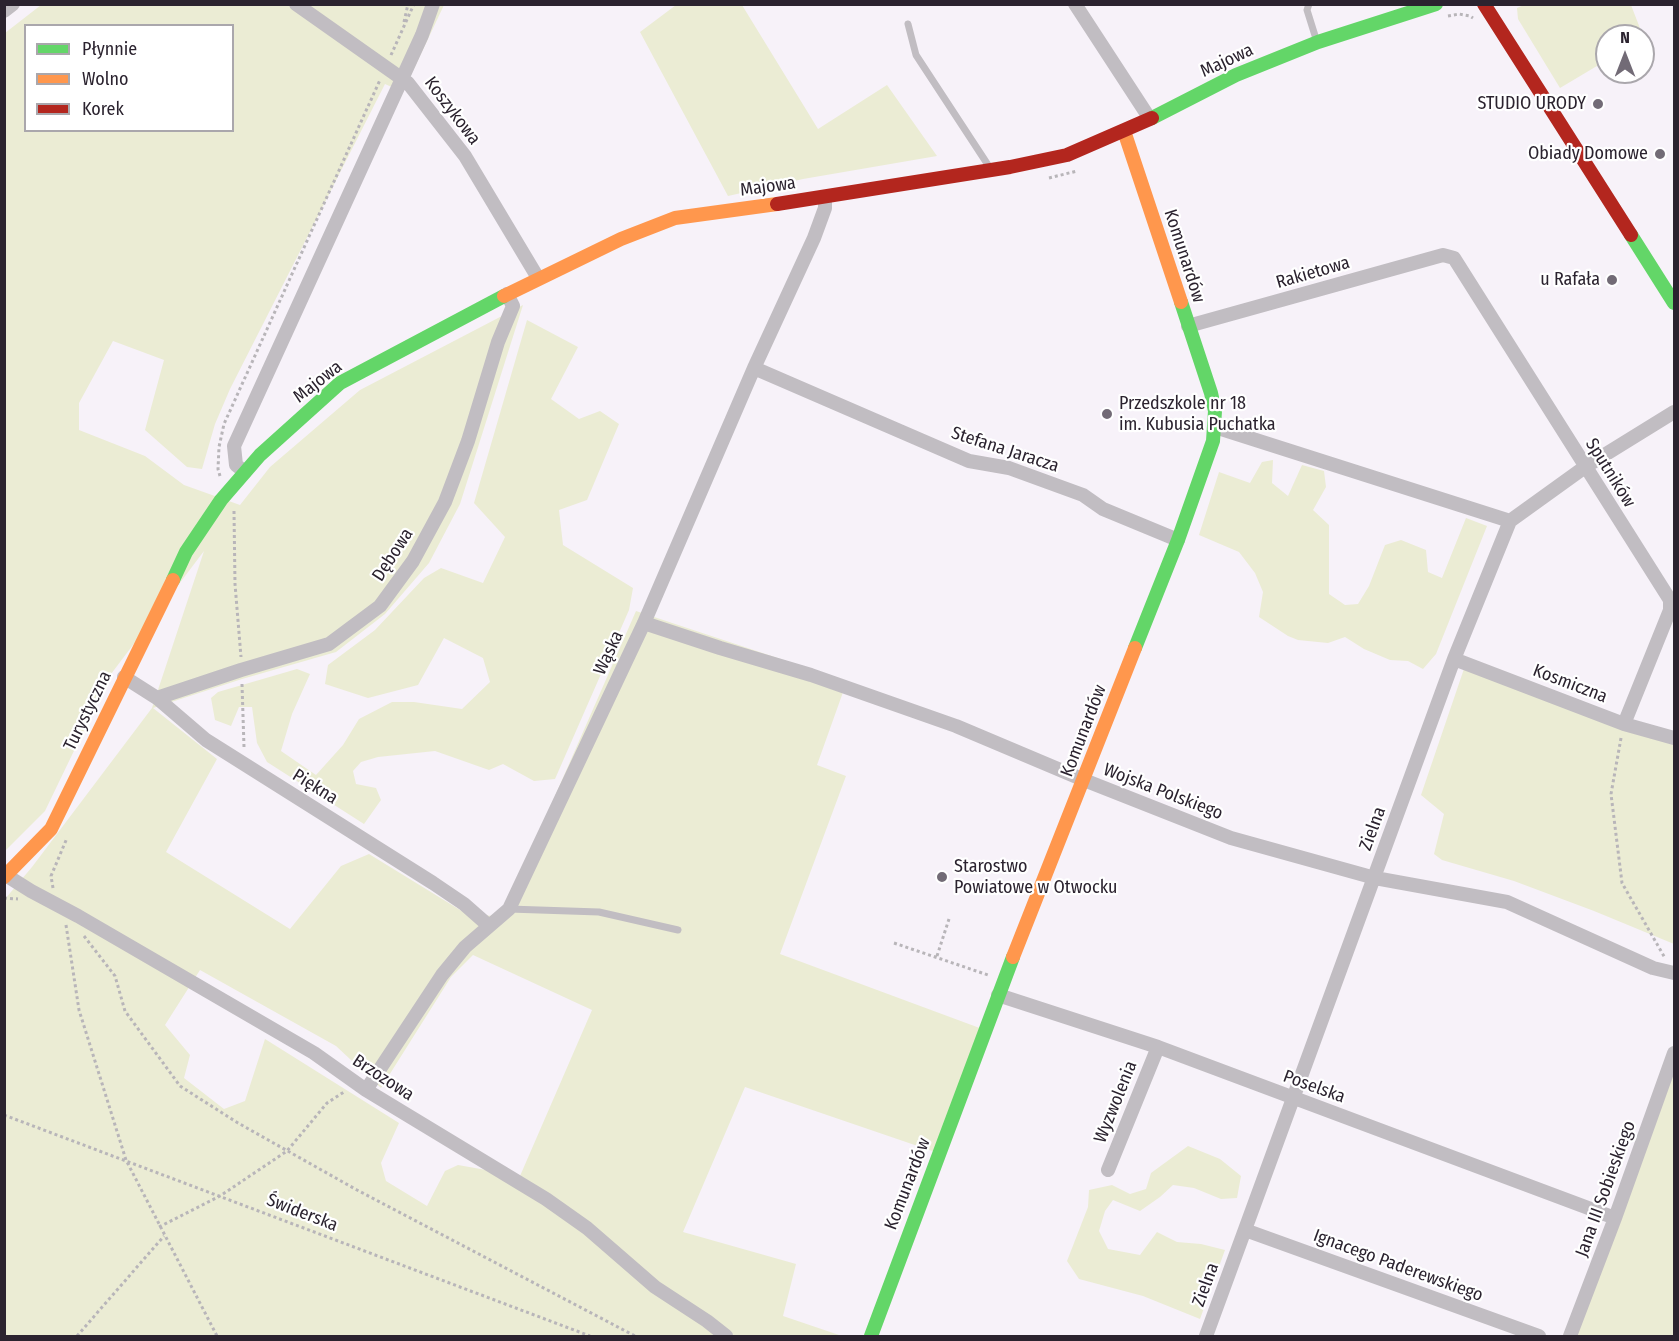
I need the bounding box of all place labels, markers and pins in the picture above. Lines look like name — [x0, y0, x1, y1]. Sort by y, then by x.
place label: STUDIO URODY — [1477, 93, 1586, 115]
marker: STUDIO URODY — [1591, 97, 1605, 111]
place label: Obiady Domowe — [1528, 143, 1648, 165]
marker: Obiady Domowe — [1653, 147, 1667, 161]
place label: u Rafała — [1540, 269, 1600, 291]
marker: u Rafała — [1605, 273, 1619, 287]
place label: Przedszkole nr 18 im. Kubusia Puchatka — [1119, 393, 1276, 436]
marker: Przedszkole nr 18 im. Kubusia Puchatka — [1100, 407, 1114, 421]
place label: Starostwo Powiatowe w Otwocku — [954, 856, 1117, 898]
marker: Starostwo Powiatowe w Otwocku — [935, 870, 949, 884]

